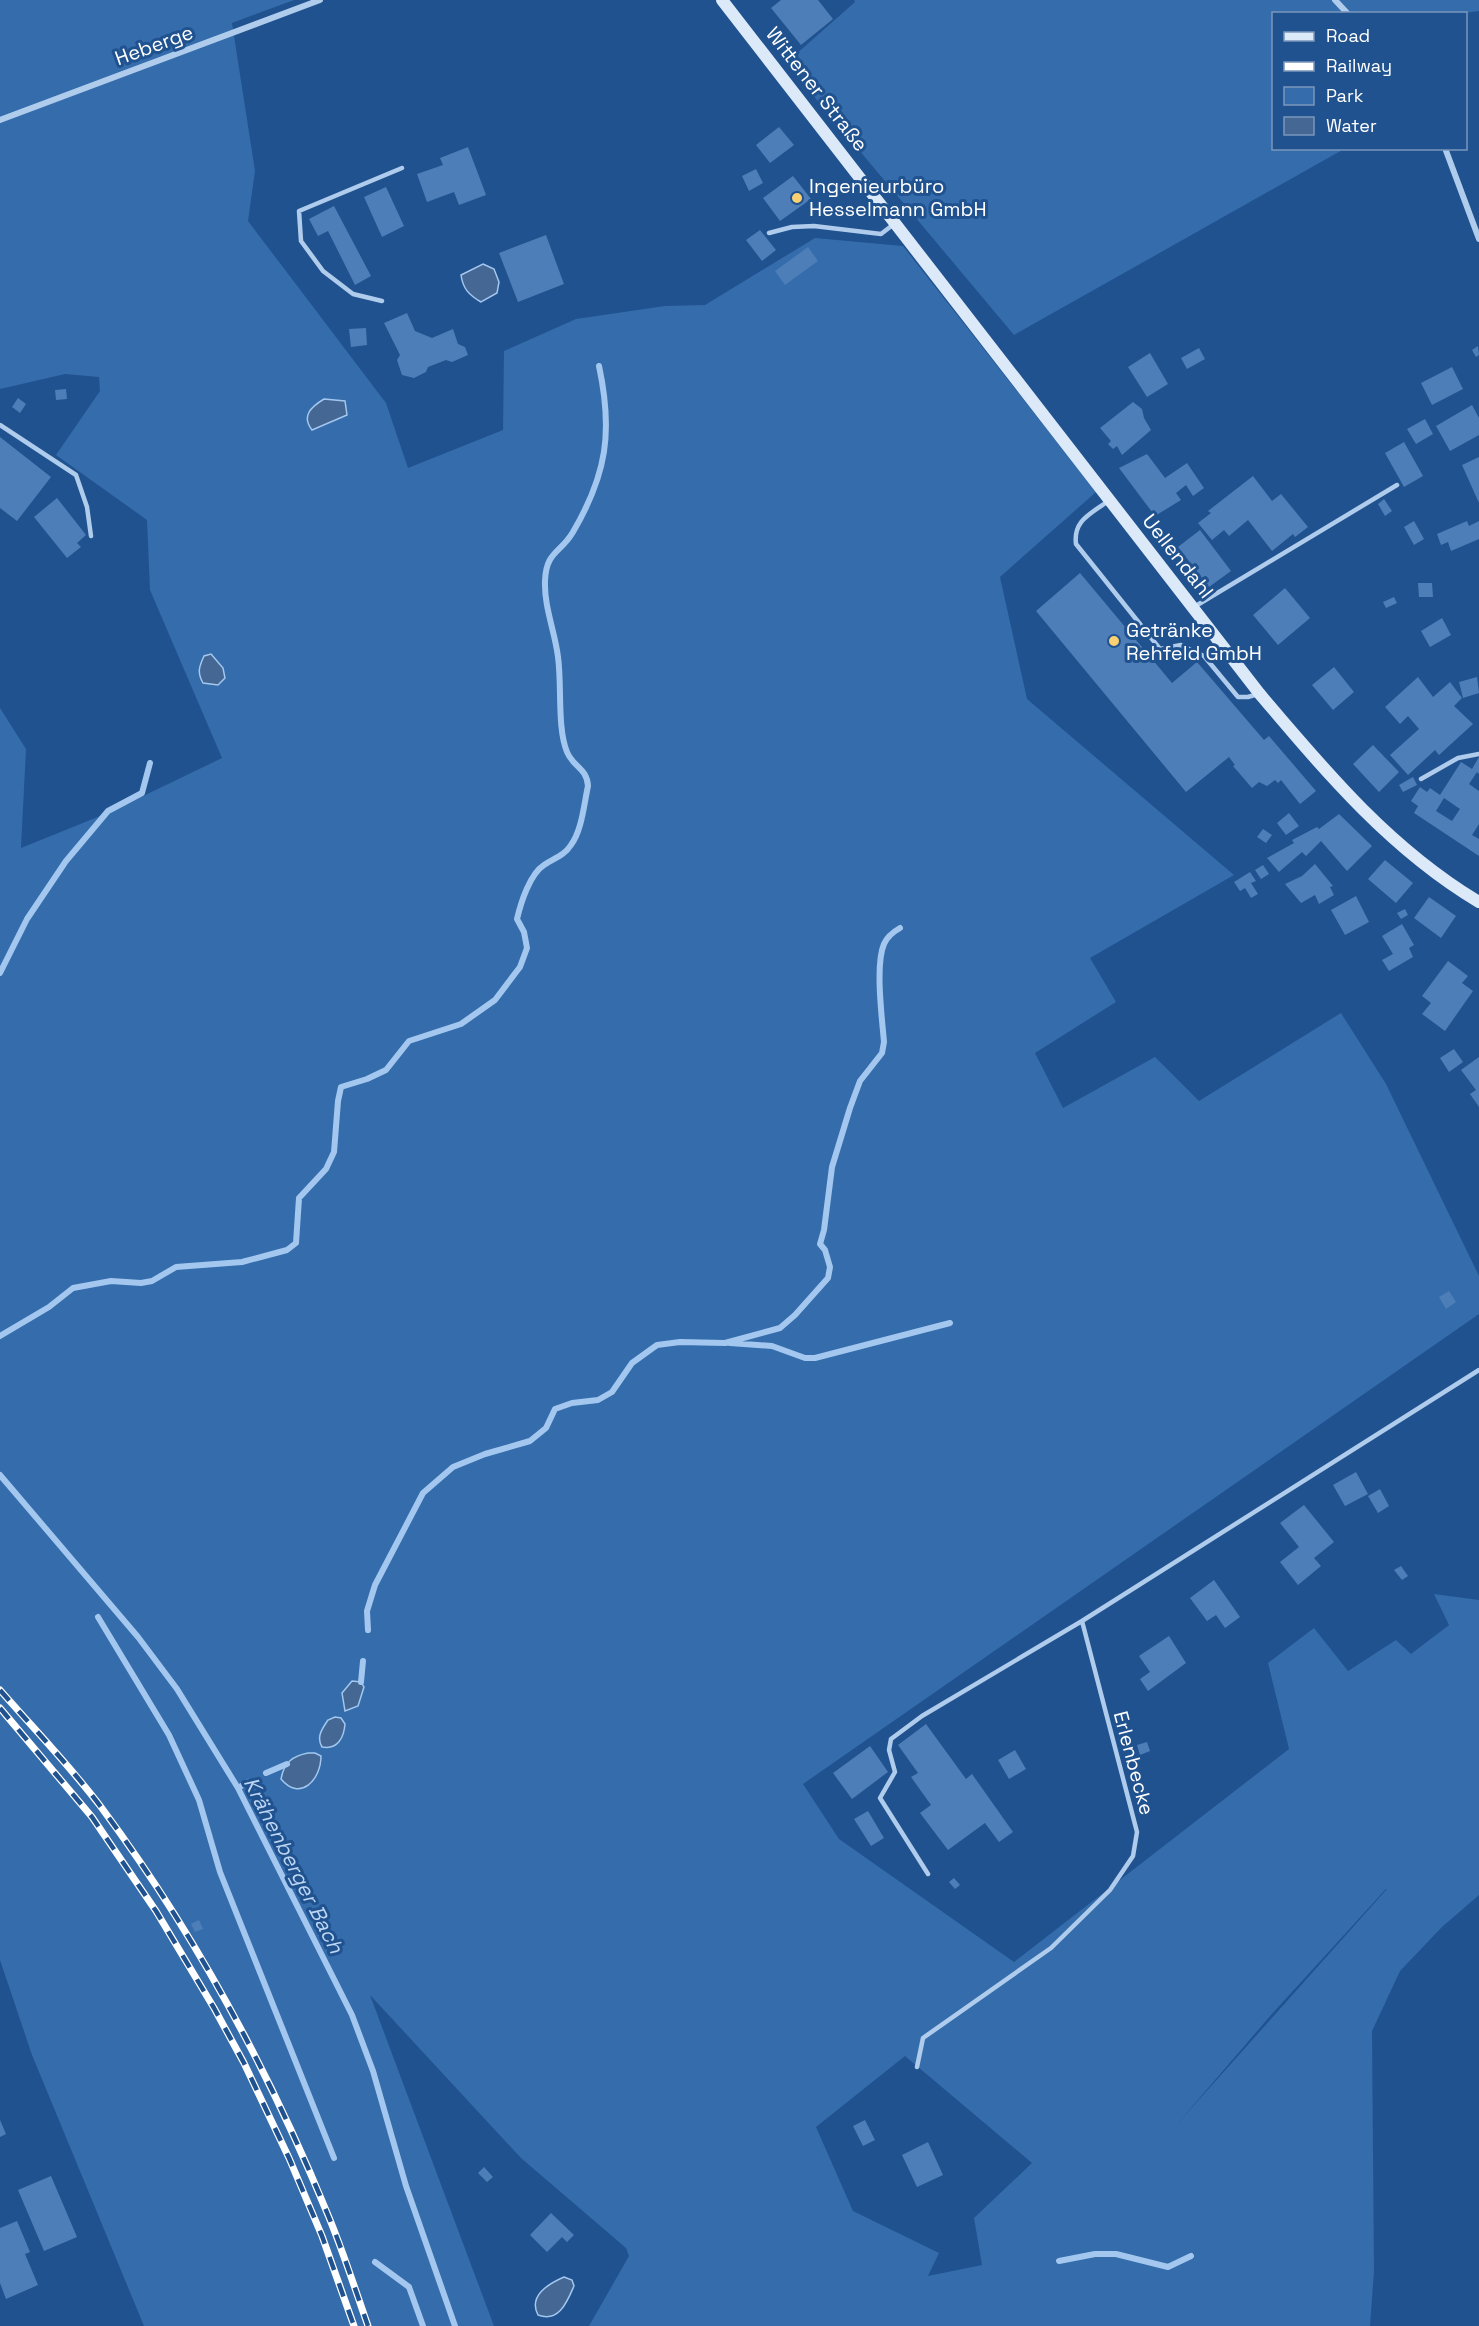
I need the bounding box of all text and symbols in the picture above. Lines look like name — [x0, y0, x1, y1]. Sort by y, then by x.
legend — [1272, 12, 1467, 150]
street label: Heberge — [111, 19, 197, 71]
street label: Wittener Straße — [760, 21, 874, 157]
text: Road — [1326, 24, 1370, 47]
text: Railway — [1326, 54, 1392, 77]
text: Park — [1326, 84, 1364, 107]
text: Water — [1326, 114, 1377, 137]
place label: Ingenieurbüro Hesselmann GmbH — [809, 173, 987, 222]
marker: Ingenieurbüro Hesselmann GmbH — [790, 191, 804, 205]
street label: Uellendahl — [1137, 508, 1219, 604]
place label: Getränke Rehfeld GmbH — [1126, 617, 1262, 666]
marker: Getränke Rehfeld GmbH — [1107, 634, 1121, 648]
street label: Erlenbecke — [1108, 1708, 1160, 1818]
water label: Krähenberger Bach — [238, 1772, 351, 1959]

